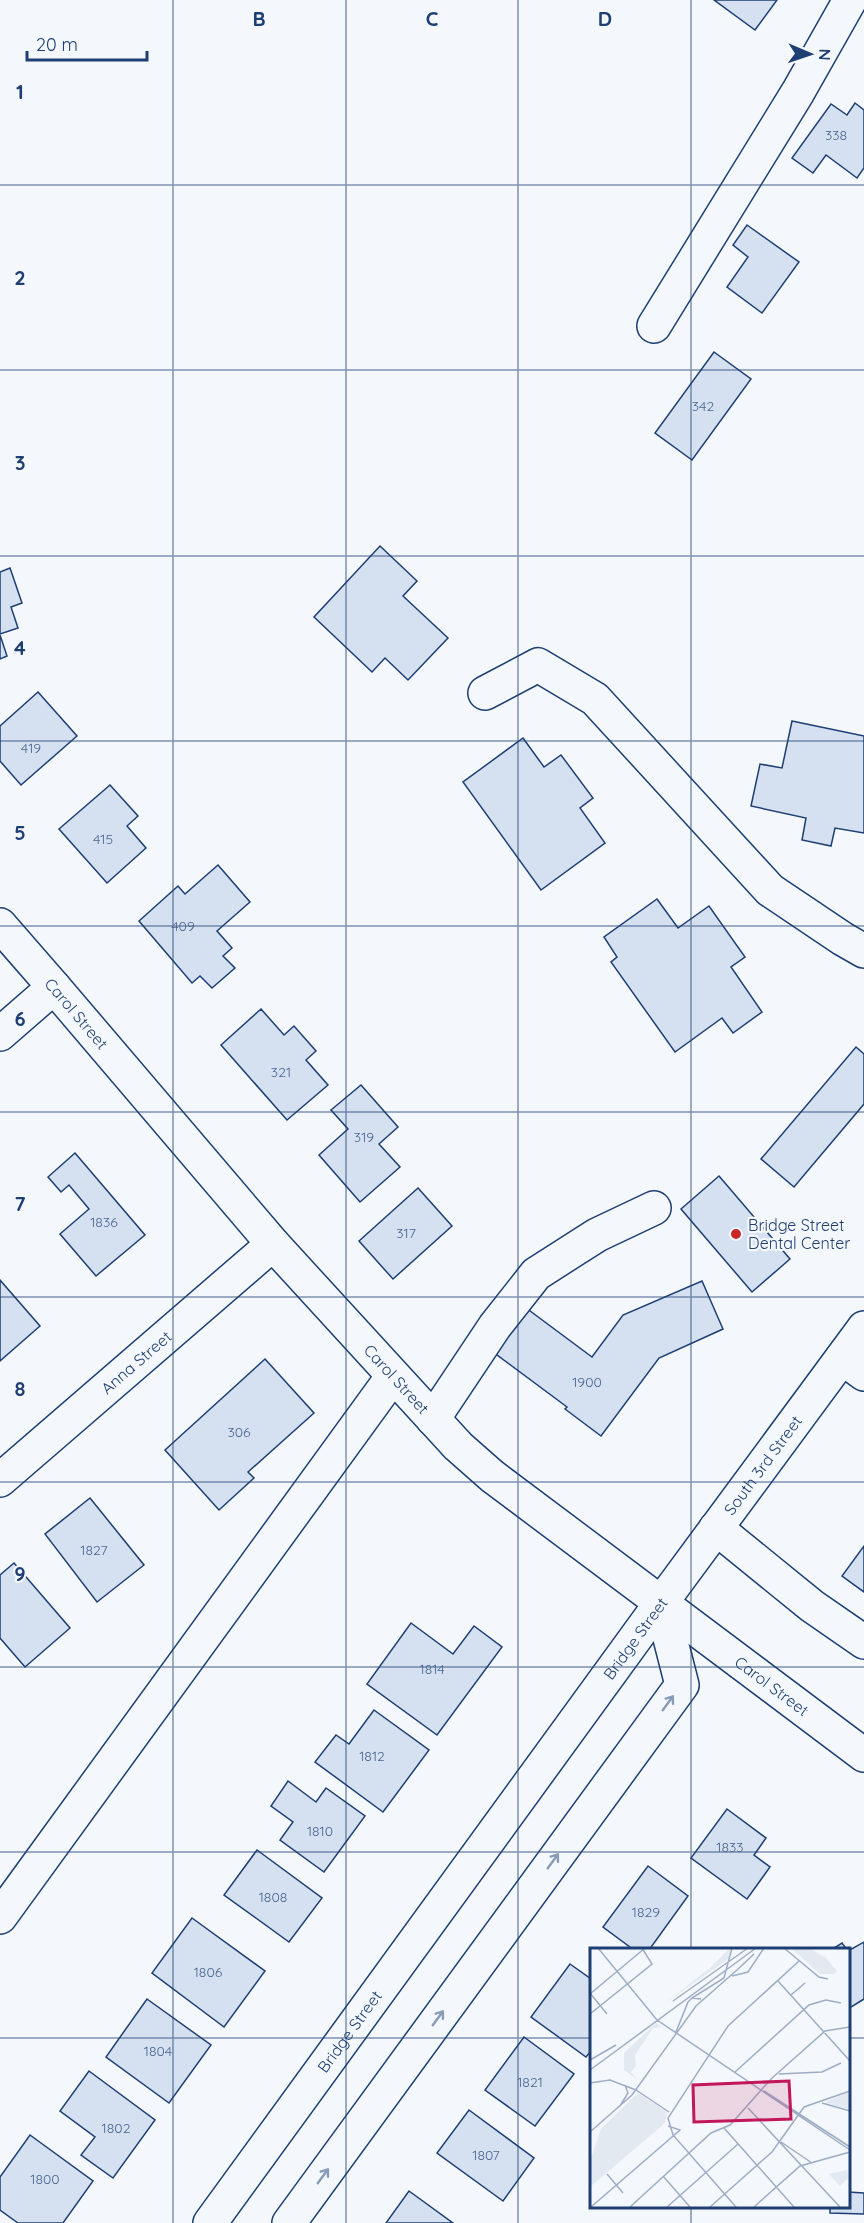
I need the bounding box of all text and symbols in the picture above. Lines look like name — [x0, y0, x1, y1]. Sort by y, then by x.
text: B — [252, 6, 266, 31]
text: C — [426, 6, 439, 31]
text: D — [598, 6, 612, 31]
scale bar — [27, 24, 147, 62]
north arrow — [780, 24, 840, 84]
text: 20 m — [36, 33, 78, 56]
text: N — [815, 48, 835, 61]
text: 1 — [16, 79, 24, 104]
house number: 338 — [825, 126, 847, 144]
text: 2 — [14, 265, 26, 290]
house number: 342 — [692, 397, 714, 415]
text: 3 — [15, 450, 25, 475]
text: 4 — [14, 635, 26, 660]
house number: 419 — [21, 739, 41, 757]
text: 5 — [14, 820, 26, 845]
house number: 415 — [93, 830, 113, 848]
house number: 409 — [171, 917, 195, 935]
street label: Carol Street — [41, 974, 113, 1053]
text: 6 — [14, 1006, 26, 1031]
house number: 321 — [271, 1063, 291, 1081]
house number: 319 — [354, 1128, 374, 1146]
text: 7 — [15, 1191, 26, 1216]
house number: 1836 — [90, 1213, 118, 1231]
place label: Bridge Street Dental Center — [748, 1215, 850, 1253]
house number: 317 — [396, 1224, 416, 1242]
marker: Bridge Street Dental Center — [729, 1227, 743, 1241]
street label: Anna Street — [97, 1326, 176, 1398]
street label: Carol Street — [360, 1340, 434, 1418]
house number: 1900 — [572, 1373, 602, 1391]
text: 8 — [15, 1376, 26, 1401]
street label: South 3rd Street — [719, 1411, 806, 1519]
house number: 306 — [227, 1423, 251, 1441]
house number: 1827 — [80, 1541, 108, 1559]
text: 9 — [14, 1561, 26, 1586]
street label: Bridge Street — [599, 1593, 672, 1683]
street label: Carol Street — [731, 1652, 813, 1720]
house number: 1814 — [419, 1660, 445, 1678]
one-way arrow — [662, 1696, 674, 1712]
house number: 1812 — [359, 1747, 385, 1765]
house number: 1810 — [307, 1822, 333, 1840]
house number: 1833 — [716, 1838, 744, 1856]
one-way arrow — [547, 1853, 559, 1869]
house number: 1808 — [259, 1888, 287, 1906]
house number: 1829 — [632, 1903, 660, 1921]
inset map — [590, 1948, 849, 2208]
house number: 1806 — [194, 1963, 223, 1981]
street label: Bridge Street — [313, 1986, 386, 2076]
one-way arrow — [432, 2011, 444, 2027]
house number: 1804 — [144, 2042, 172, 2060]
house number: 1821 — [517, 2073, 543, 2091]
house number: 1802 — [102, 2119, 131, 2137]
house number: 1807 — [472, 2146, 500, 2164]
one-way arrow — [317, 2168, 329, 2184]
house number: 1800 — [30, 2170, 60, 2188]

